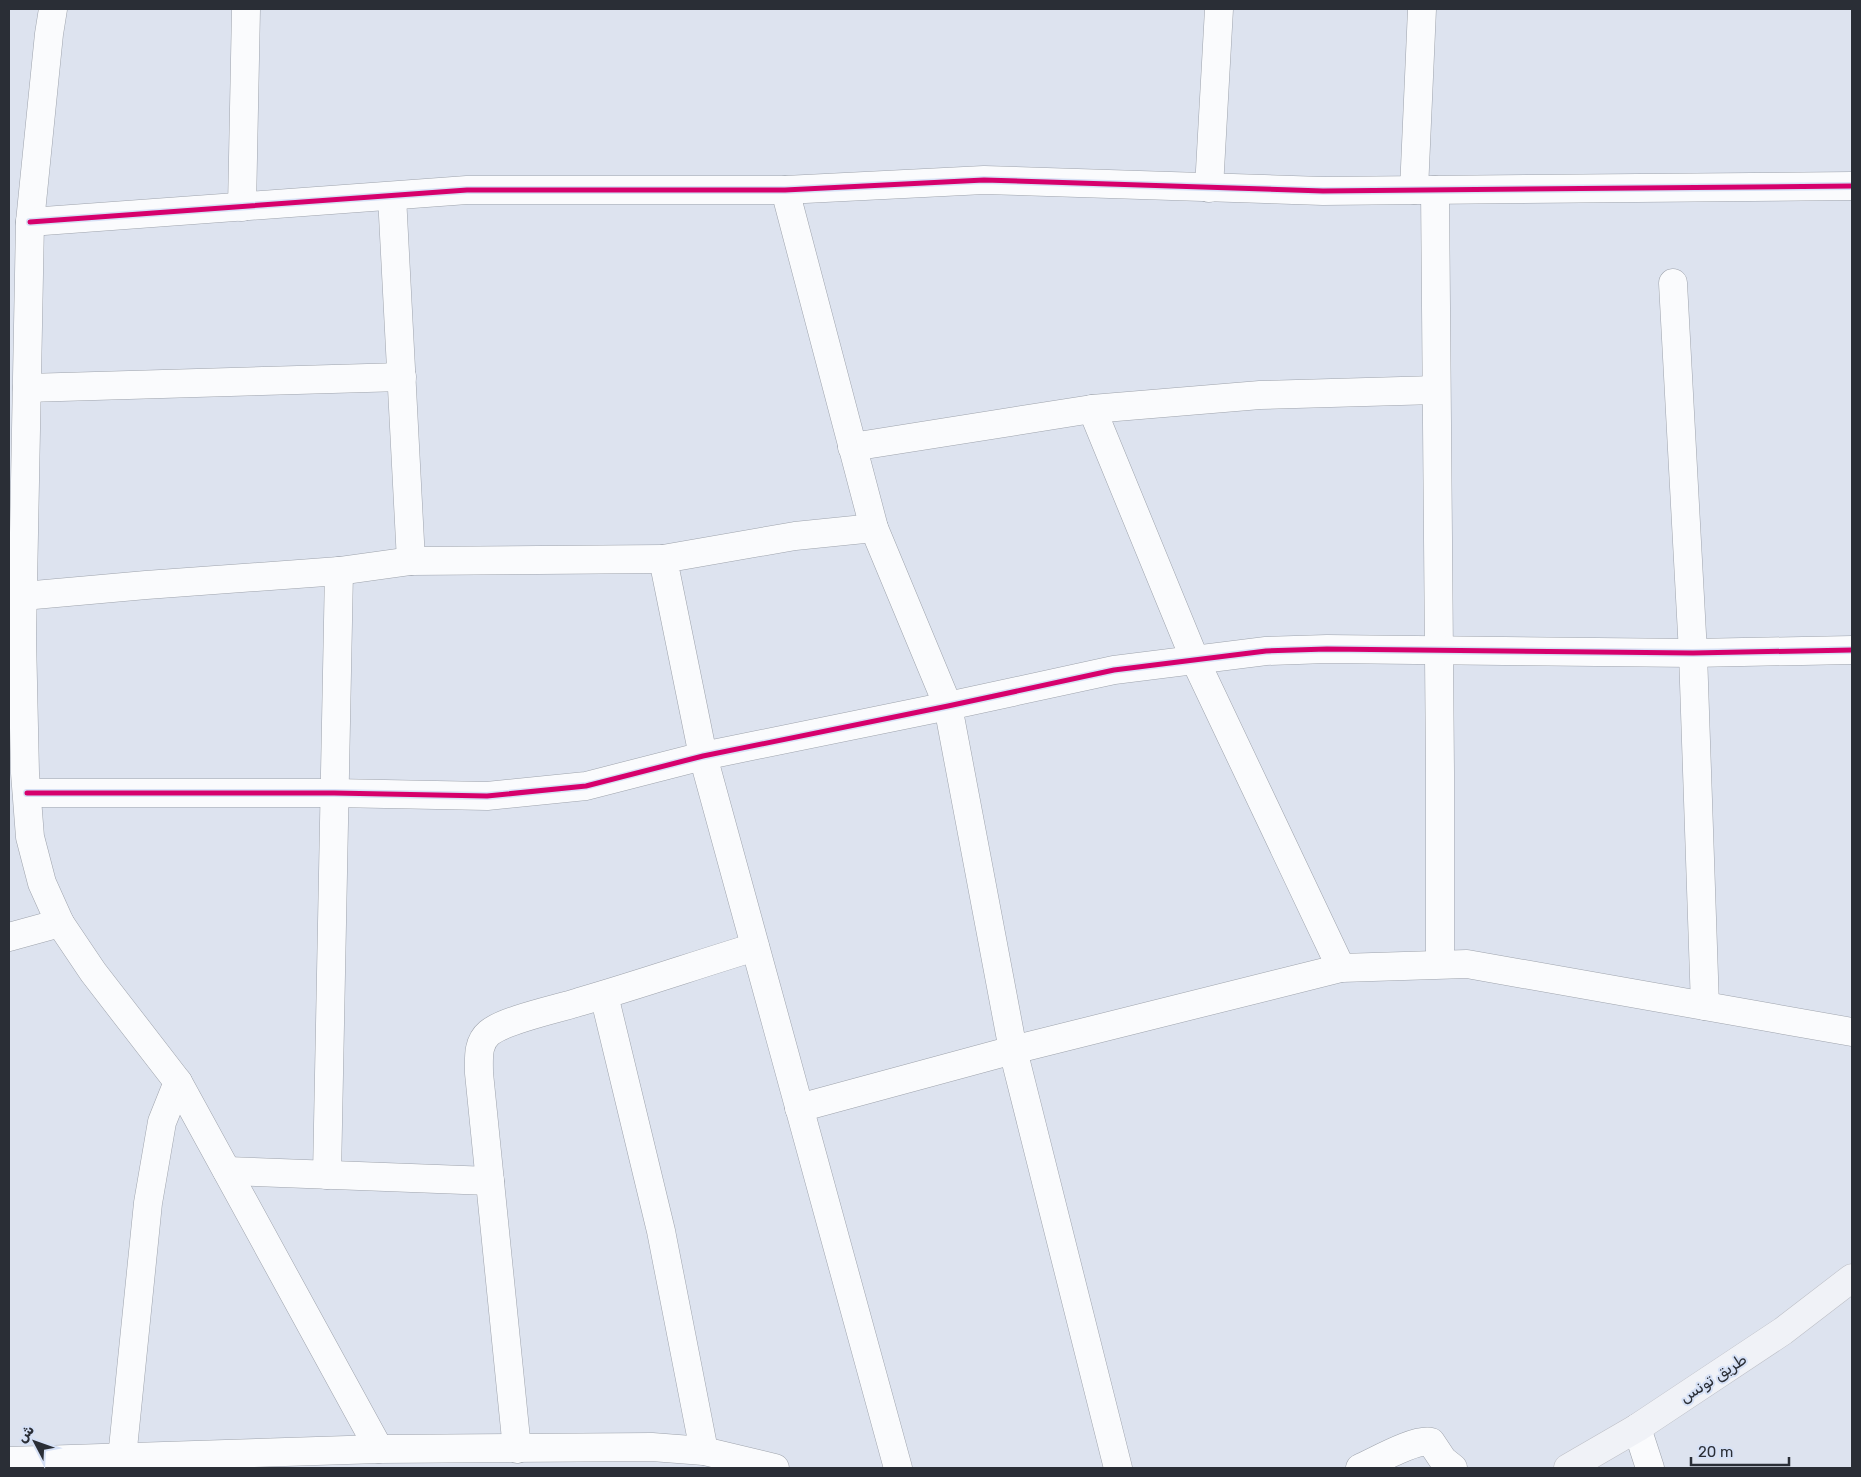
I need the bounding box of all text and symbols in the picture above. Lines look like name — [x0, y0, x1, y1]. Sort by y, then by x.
street label: طريق تونس — [1676, 1349, 1751, 1408]
north arrow — [10, 1417, 60, 1467]
text: ش — [13, 1421, 38, 1446]
scale bar — [1691, 1434, 1788, 1466]
text: 20 m — [1698, 1443, 1733, 1461]

